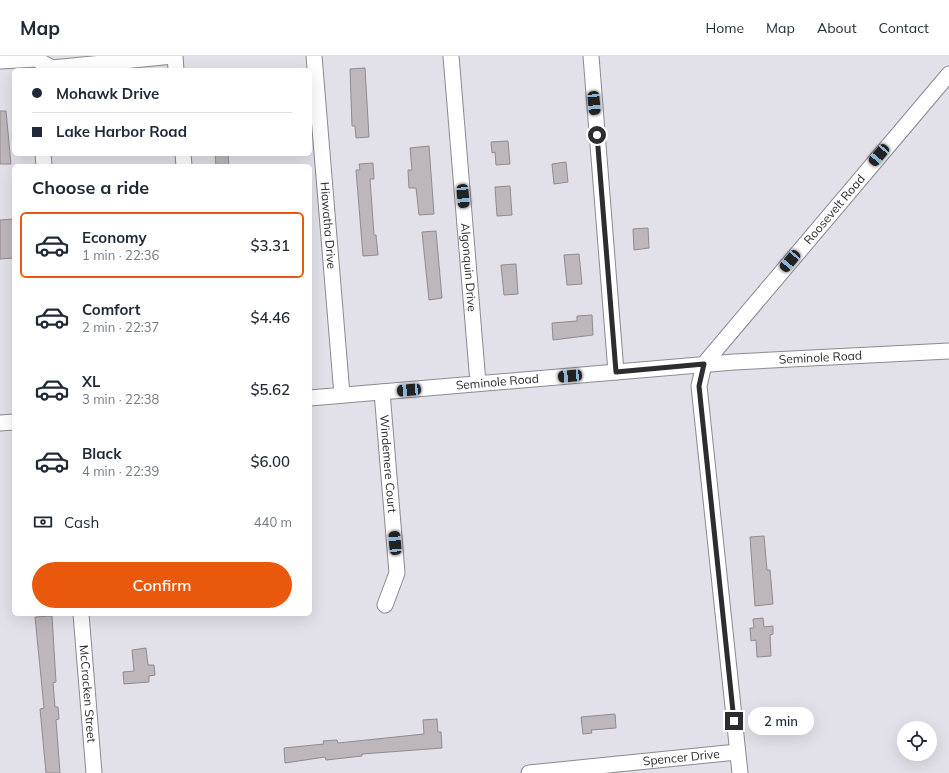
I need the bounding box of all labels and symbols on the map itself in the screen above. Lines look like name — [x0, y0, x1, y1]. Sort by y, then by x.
car — [587, 91, 601, 115]
route start — [588, 126, 606, 144]
car — [867, 142, 891, 168]
street label: Roosevelt Road — [800, 171, 868, 247]
street label: Hiawatha Drive — [317, 181, 340, 270]
car — [456, 184, 470, 208]
street label: Algonquin Drive — [458, 222, 480, 312]
car — [778, 248, 802, 274]
street label: Seminole Road — [778, 347, 862, 367]
car — [558, 369, 582, 383]
street label: Seminole Road — [455, 371, 539, 393]
car — [397, 383, 421, 397]
street label: Windemere Court — [377, 414, 400, 513]
car — [388, 531, 402, 555]
street label: McCracken Street — [77, 644, 99, 743]
callout: 2 min — [748, 707, 814, 735]
route end — [725, 712, 743, 730]
street label: Spencer Drive — [642, 746, 720, 768]

